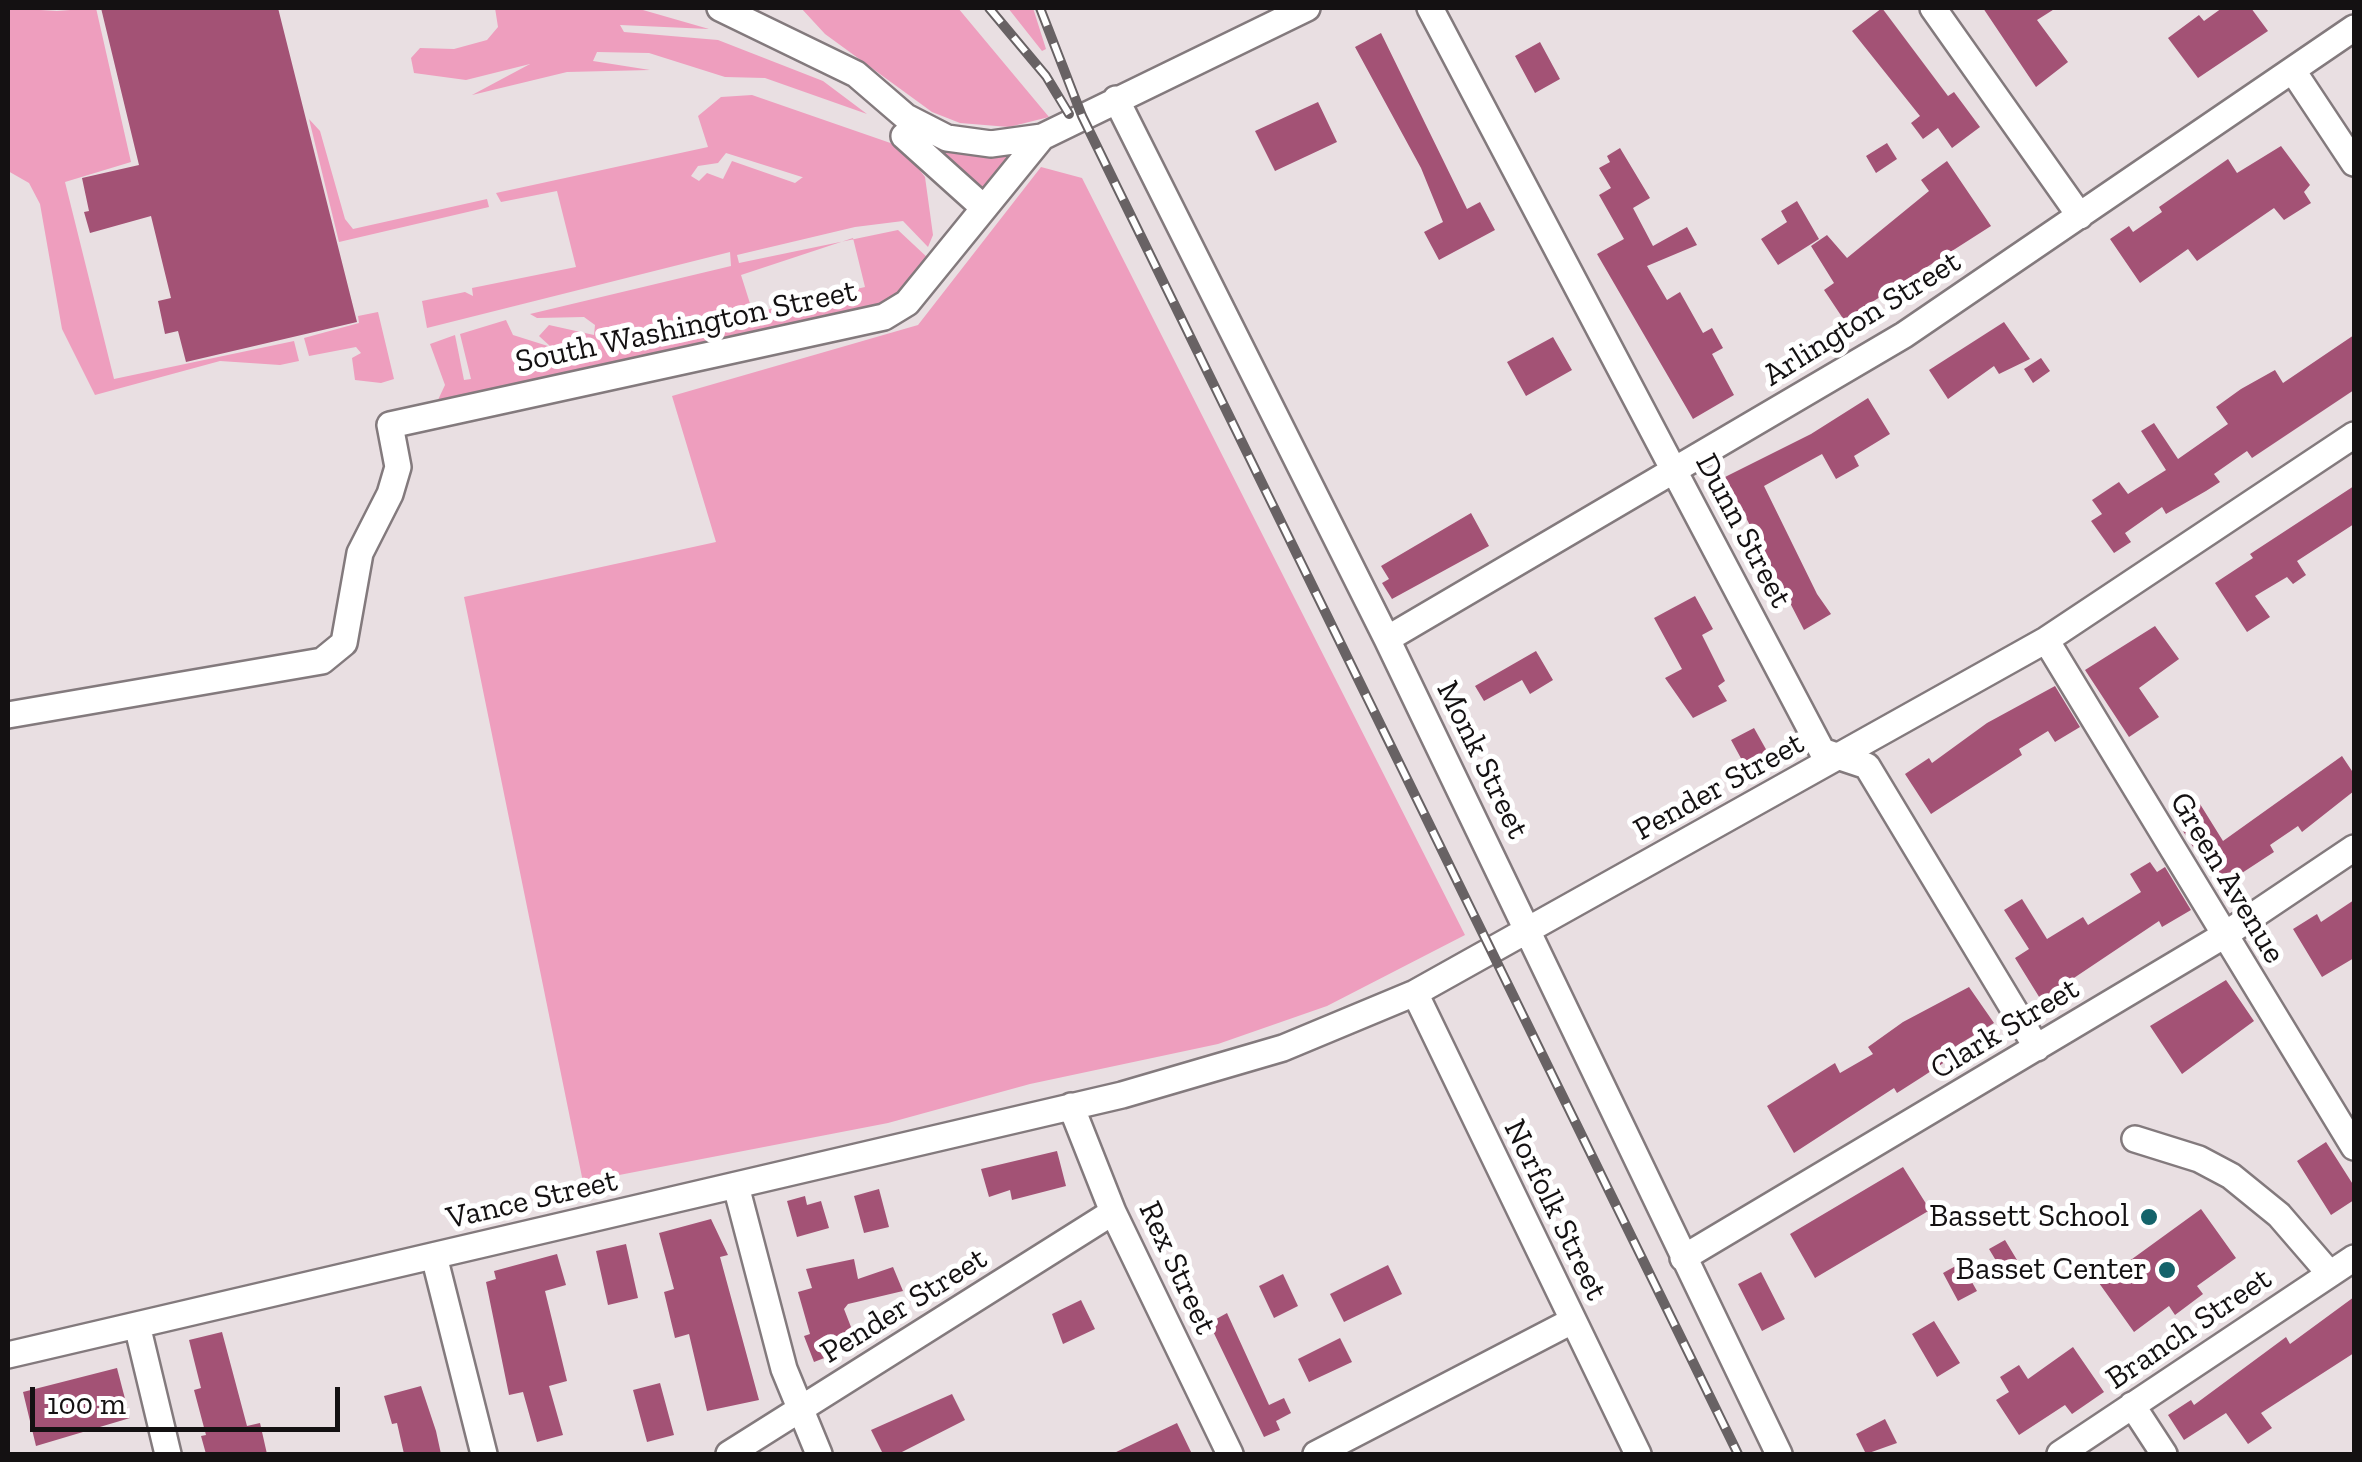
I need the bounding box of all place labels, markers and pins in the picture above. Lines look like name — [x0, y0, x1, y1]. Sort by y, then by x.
place label: Bassett School — [1929, 1198, 2129, 1236]
marker: Bassett School — [2138, 1206, 2160, 1228]
place label: Basset Center — [1956, 1251, 2147, 1289]
marker: Basset Center — [2156, 1259, 2178, 1281]

